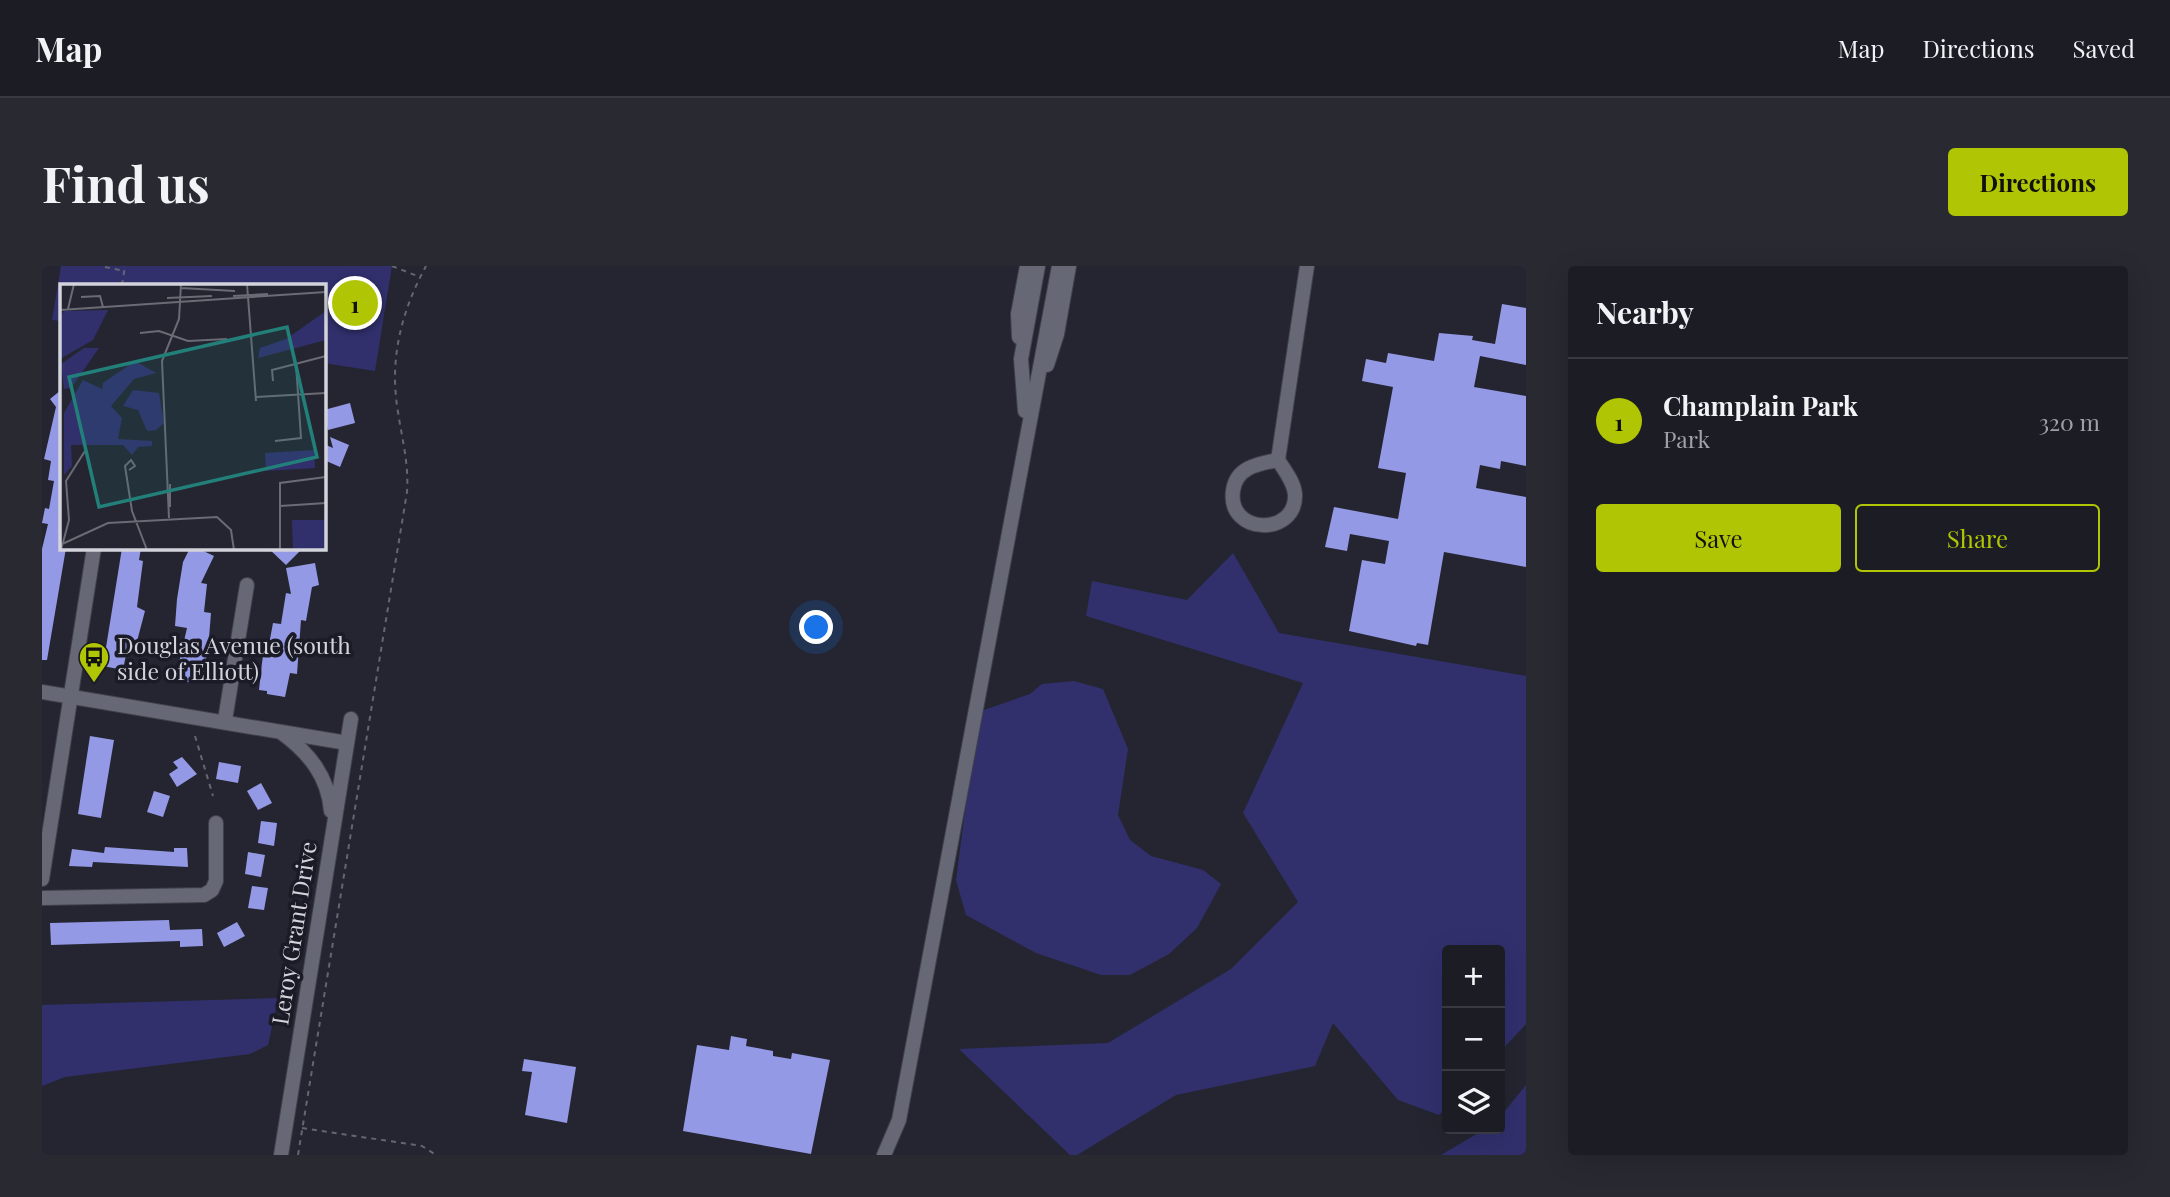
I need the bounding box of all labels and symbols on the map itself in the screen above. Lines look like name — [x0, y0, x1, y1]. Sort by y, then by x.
pin: 1 — [332, 277, 378, 329]
inset map — [60, 284, 326, 550]
your location — [799, 610, 833, 644]
place label: Douglas Avenue (south side of Elliott) — [117, 629, 351, 686]
bus stop icon: Douglas Avenue (south side of Elliott) — [77, 640, 111, 684]
street label: Leroy Grant Drive — [263, 839, 323, 1027]

